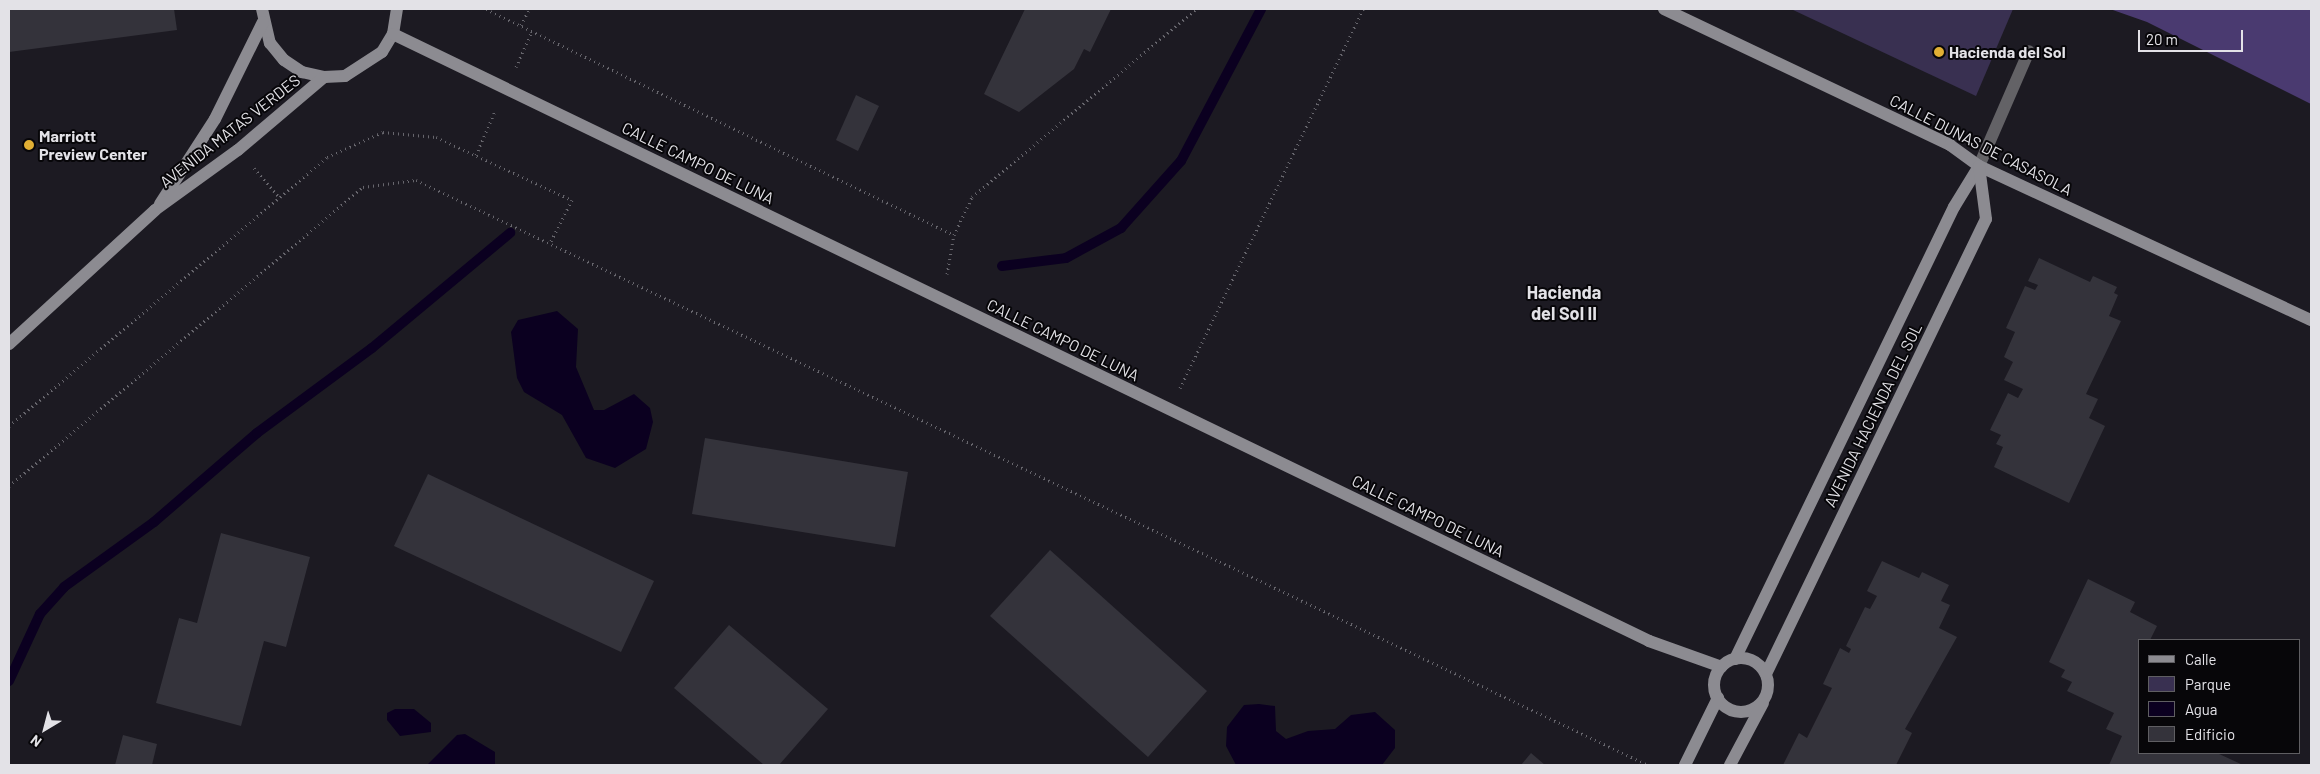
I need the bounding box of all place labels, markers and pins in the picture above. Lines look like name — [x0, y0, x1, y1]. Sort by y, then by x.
place label: Hacienda del Sol — [1949, 42, 2066, 62]
marker: Hacienda del Sol — [1933, 46, 1945, 58]
place label: Marriott Preview Center — [39, 126, 147, 164]
marker: Marriott Preview Center — [23, 139, 35, 151]

